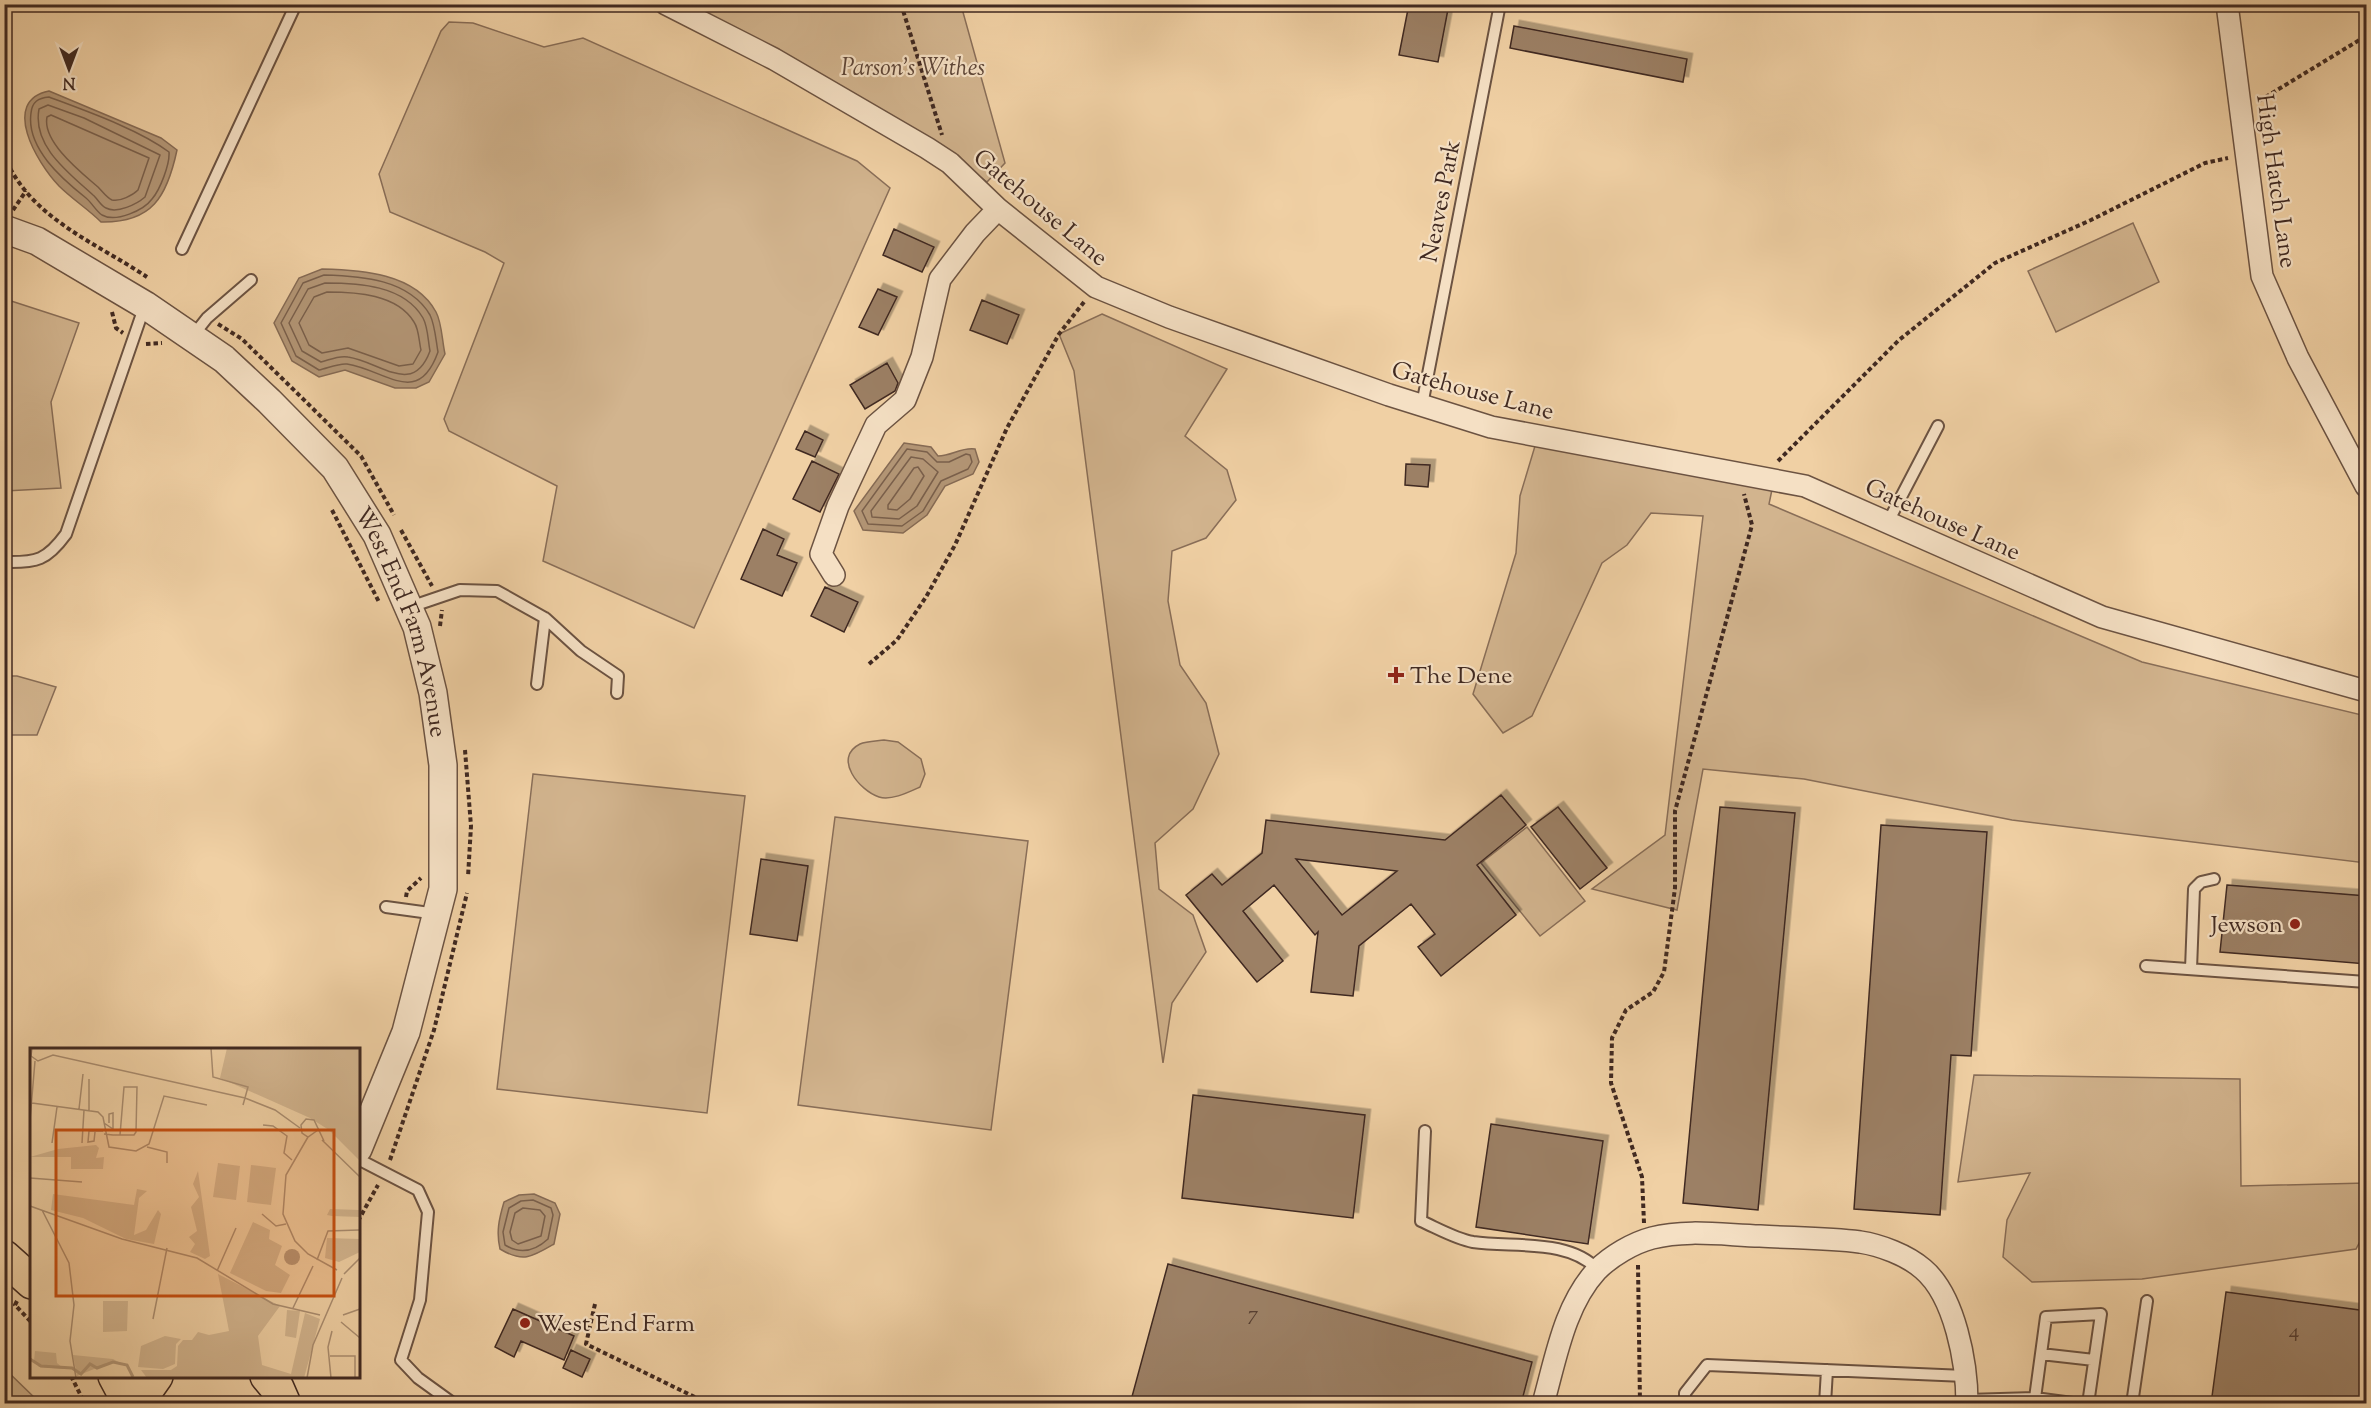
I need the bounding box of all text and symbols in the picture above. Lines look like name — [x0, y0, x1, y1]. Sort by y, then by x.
north arrow — [39, 39, 99, 99]
park label: Parson's Withes — [841, 52, 985, 86]
text: N — [62, 70, 75, 93]
street label: High Hatch Lane — [2246, 92, 2304, 270]
street label: Neaves Park — [1413, 137, 1471, 266]
street label: Gatehouse Lane — [965, 142, 1115, 275]
street label: Gatehouse Lane — [1387, 354, 1557, 430]
street label: Gatehouse Lane — [1859, 471, 2025, 570]
street label: West End Farm Avenue — [345, 501, 454, 740]
place label: The Dene — [1410, 660, 1512, 694]
marker: The Dene — [1387, 666, 1405, 684]
place label: Jewson — [2209, 909, 2283, 943]
marker: Jewson — [2288, 917, 2302, 931]
inset map — [30, 1048, 360, 1378]
house number: 7 — [1248, 1300, 1259, 1330]
place label: West End Farm — [537, 1308, 695, 1342]
marker: West End Farm — [518, 1316, 532, 1330]
house number: 4 — [2289, 1317, 2299, 1347]

